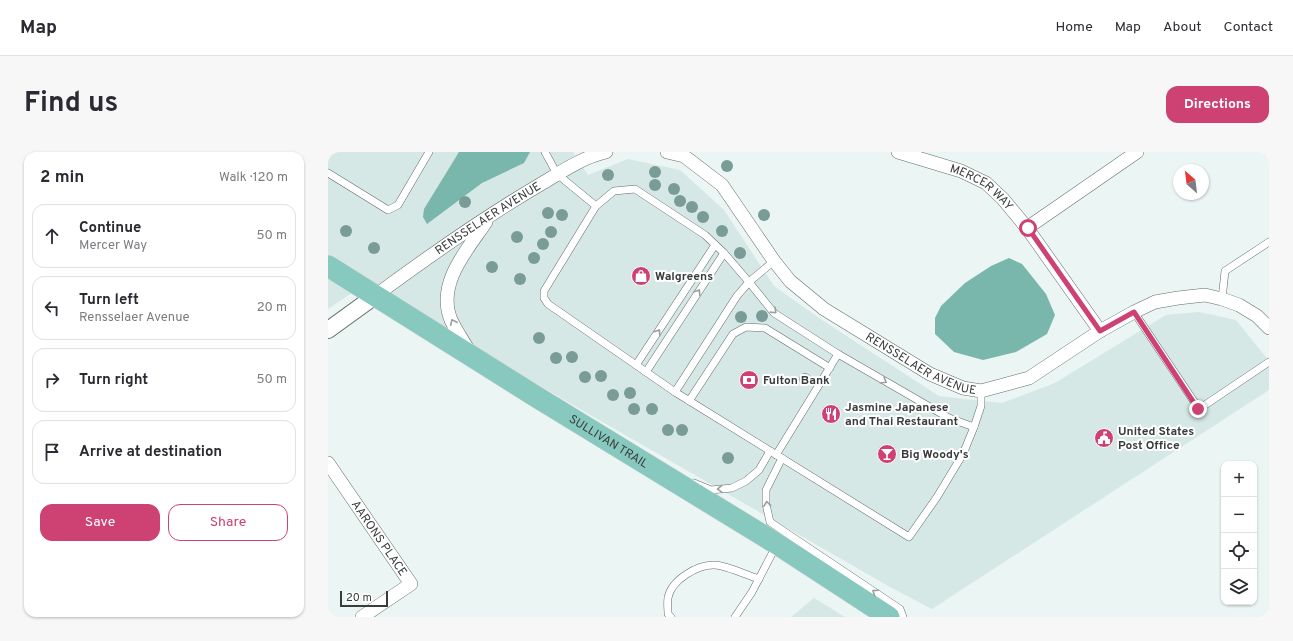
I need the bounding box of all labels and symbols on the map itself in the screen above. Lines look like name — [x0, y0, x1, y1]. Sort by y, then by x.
street label: MERCER WAY — [948, 161, 1016, 214]
north arrow — [1173, 164, 1209, 200]
street label: RENSSELAER AVENUE — [432, 179, 544, 259]
route start — [1019, 219, 1037, 237]
shop icon: Walgreens — [630, 265, 652, 287]
place label: Walgreens — [655, 269, 713, 285]
one-way arrow — [693, 289, 701, 296]
one-way arrow — [769, 307, 777, 314]
one-way arrow — [450, 319, 458, 327]
street label: RENSSELAER AVENUE — [862, 329, 977, 399]
one-way arrow — [653, 330, 660, 337]
bank icon: Fulton Bank — [738, 369, 760, 391]
place label: Fulton Bank — [763, 373, 830, 389]
one-way arrow — [880, 376, 887, 383]
place label: Jasmine Japanese and Thai Restaurant — [845, 400, 958, 430]
route end — [1189, 400, 1207, 418]
restaurant icon: Jasmine Japanese and Thai Restaurant — [820, 403, 842, 425]
street label: SULLIVAN TRAIL — [566, 412, 651, 473]
place label: United States Post Office — [1118, 424, 1194, 454]
public building icon: United States Post Office — [1093, 427, 1115, 449]
bar icon: Big Woody's — [876, 443, 898, 465]
place label: Big Woody's — [901, 447, 969, 463]
one-way arrow — [717, 485, 723, 494]
street label: AARONS PLACE — [347, 498, 410, 580]
one-way arrow — [762, 501, 771, 507]
scale bar — [340, 589, 388, 608]
one-way arrow — [872, 590, 879, 597]

